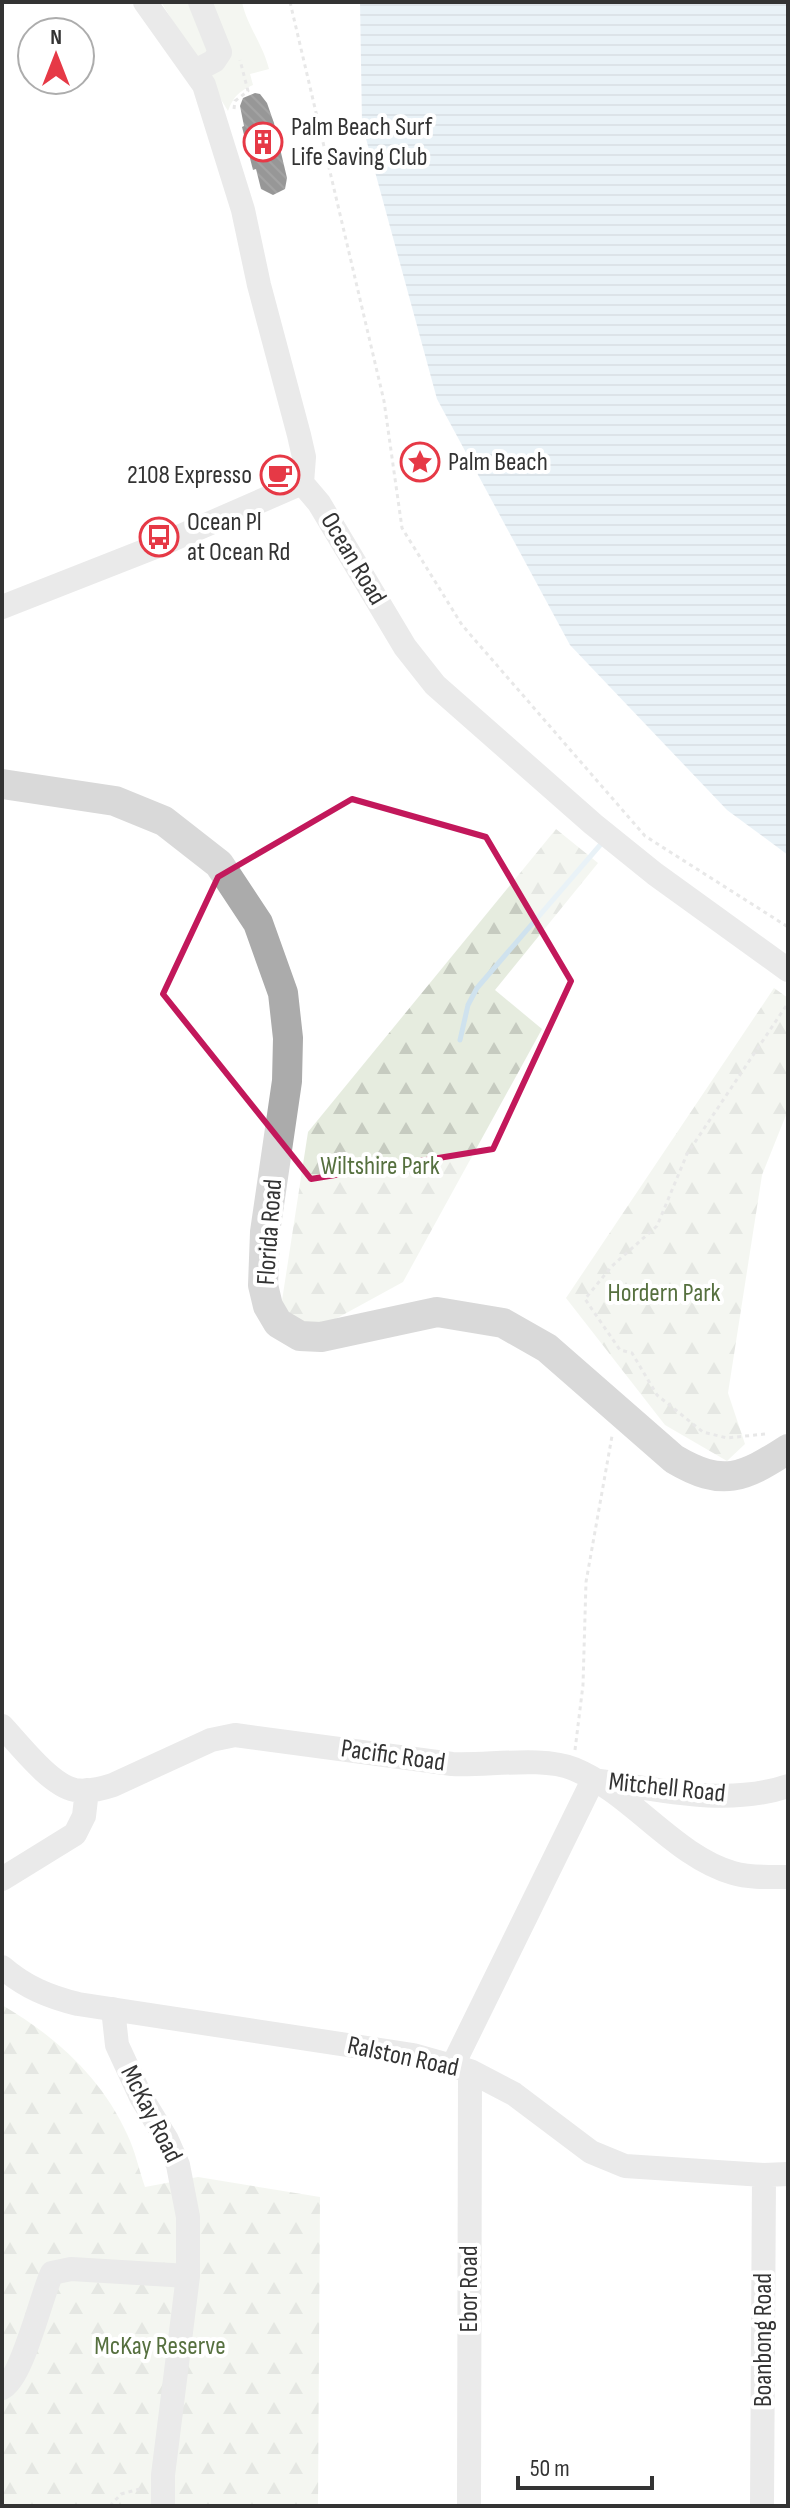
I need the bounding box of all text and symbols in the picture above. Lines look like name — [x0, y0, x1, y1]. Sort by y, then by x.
north arrow — [16, 16, 96, 96]
text: N — [50, 24, 62, 51]
place label: Palm Beach Surf Life Saving Club — [291, 112, 433, 173]
building icon: Palm Beach Surf Life Saving Club — [242, 121, 284, 163]
place icon: Palm Beach — [399, 441, 441, 483]
place label: Palm Beach — [448, 447, 548, 478]
cafe icon: 2108 Expresso — [259, 454, 301, 496]
place label: 2108 Expresso — [127, 460, 252, 491]
place label: Ocean Pl at Ocean Rd — [187, 507, 290, 568]
street label: Ocean Road — [313, 507, 393, 611]
bus stop icon: Ocean Pl at Ocean Rd — [138, 516, 180, 558]
park label: Wiltshire Park — [320, 1151, 440, 1182]
street label: Florida Road — [251, 1178, 289, 1286]
park label: Hordern Park — [607, 1278, 721, 1309]
street label: Pacific Road — [339, 1733, 447, 1779]
street label: Mitchell Road — [607, 1766, 727, 1810]
street label: Ralston Road — [345, 2030, 461, 2084]
street label: McKay Road — [113, 2060, 189, 2168]
street label: Ebor Road — [454, 2245, 485, 2333]
street label: Boanbong Road — [748, 2273, 779, 2407]
park label: McKay Reserve — [94, 2331, 226, 2362]
scale bar — [518, 2440, 652, 2490]
text: 50 m — [530, 2454, 570, 2483]

